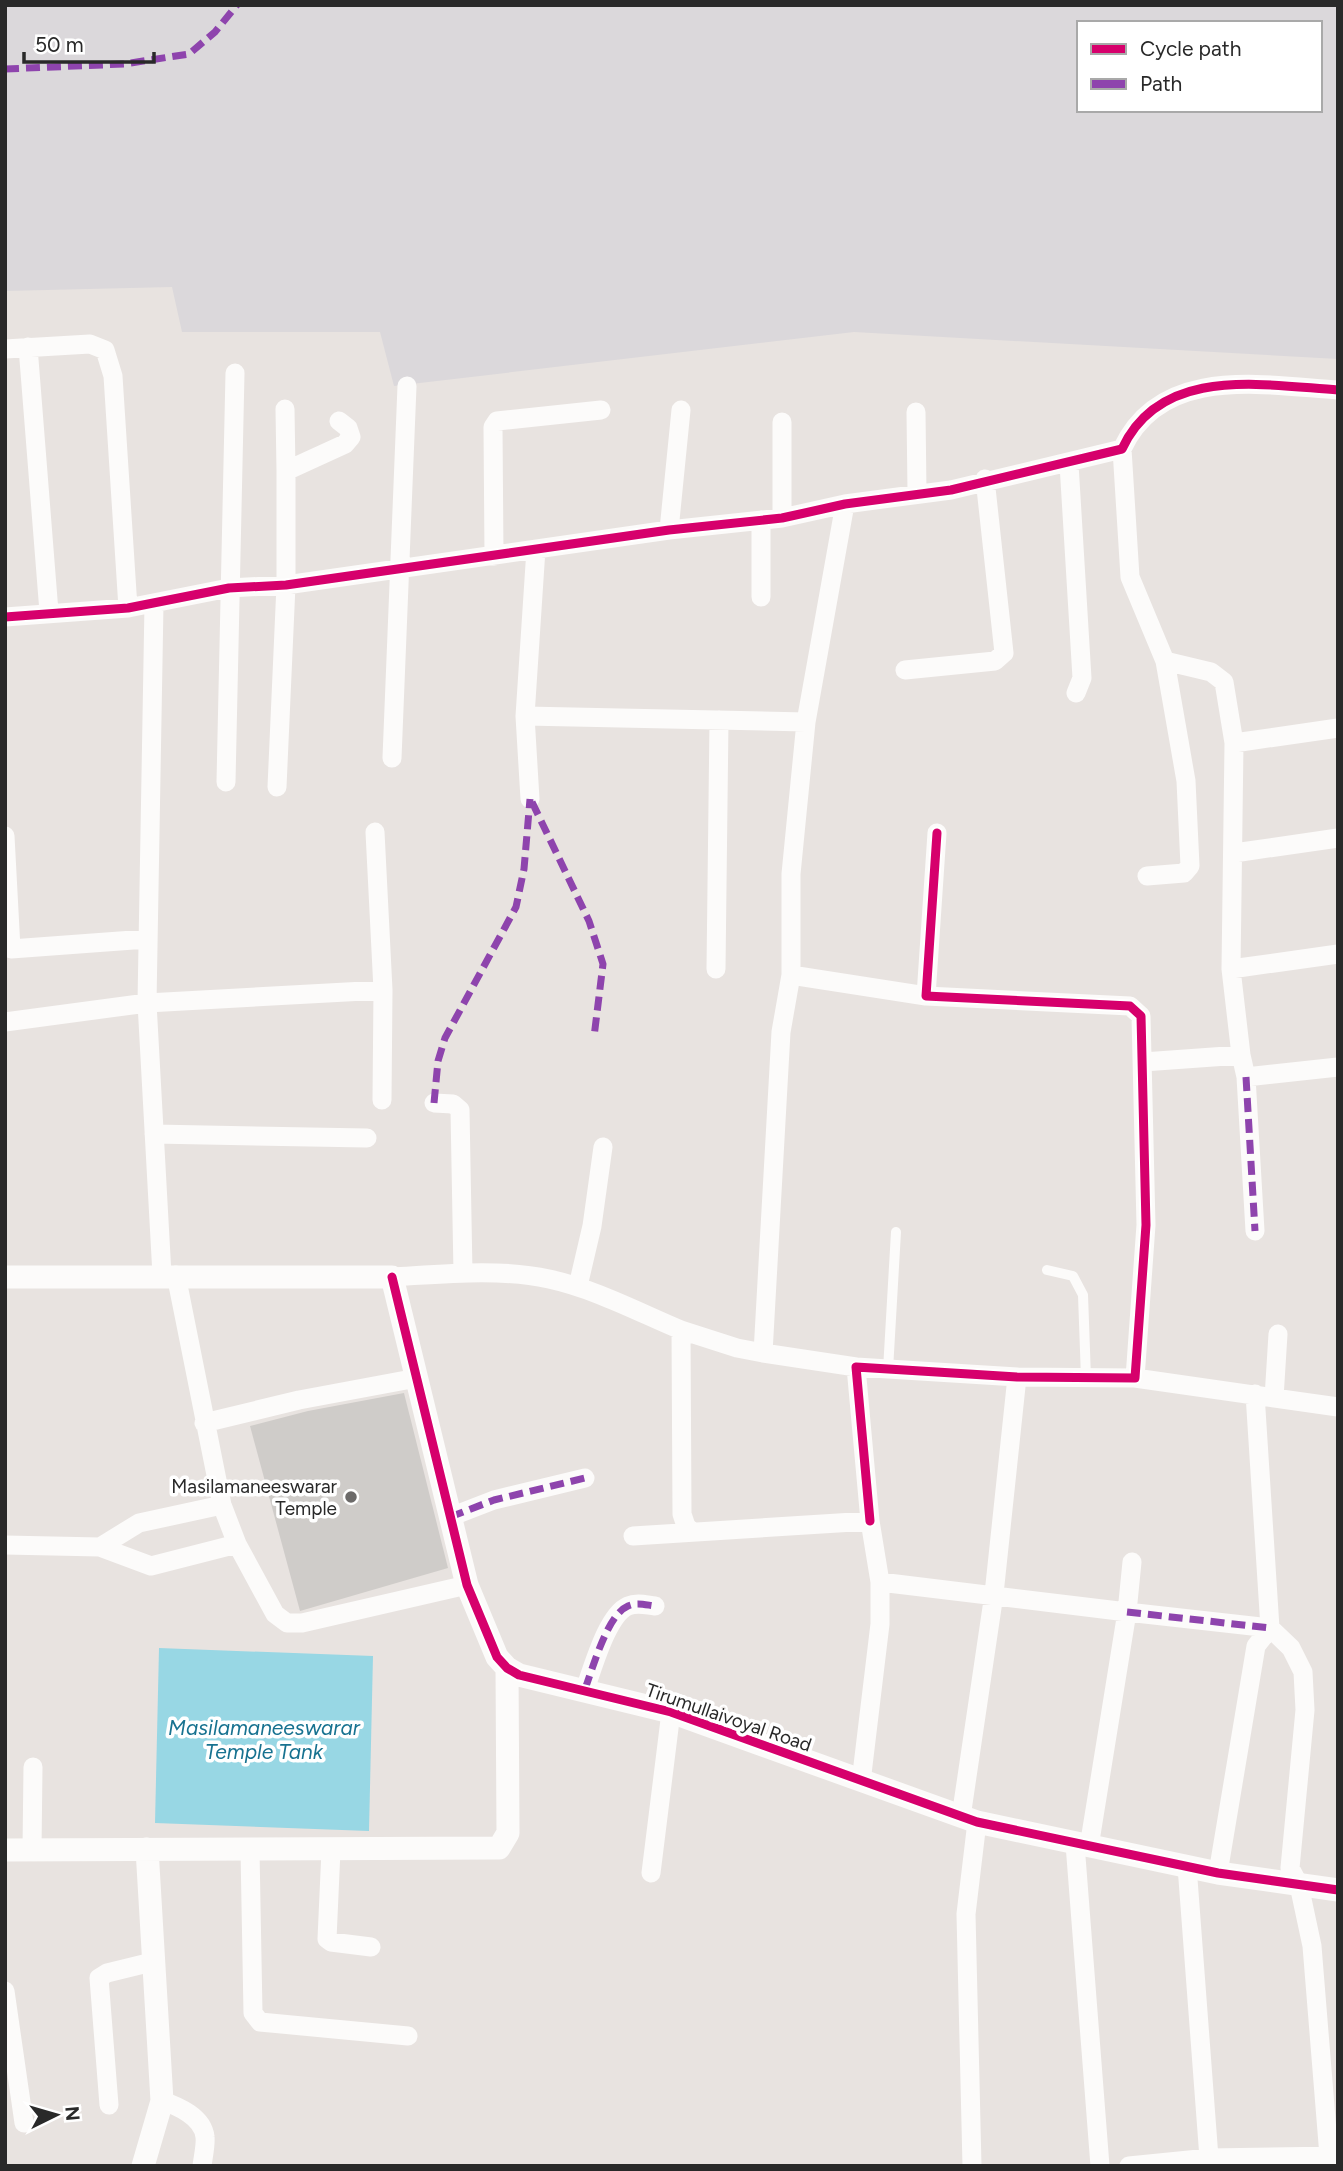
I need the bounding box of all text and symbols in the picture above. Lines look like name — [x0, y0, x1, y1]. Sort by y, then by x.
scale bar — [24, 21, 154, 65]
legend — [1077, 21, 1322, 112]
text: 50 m — [35, 32, 84, 57]
text: Cycle path — [1140, 36, 1241, 61]
text: Path — [1140, 71, 1182, 96]
place label: Masilamaneeswarar Temple — [171, 1475, 338, 1520]
marker: Masilamaneeswarar Temple — [343, 1489, 359, 1505]
street label: Tirumullaivoyal Road — [643, 1678, 815, 1757]
water label: Masilamaneeswarar Temple Tank — [168, 1715, 361, 1764]
north arrow — [21, 2080, 91, 2150]
text: N — [60, 2105, 85, 2122]

